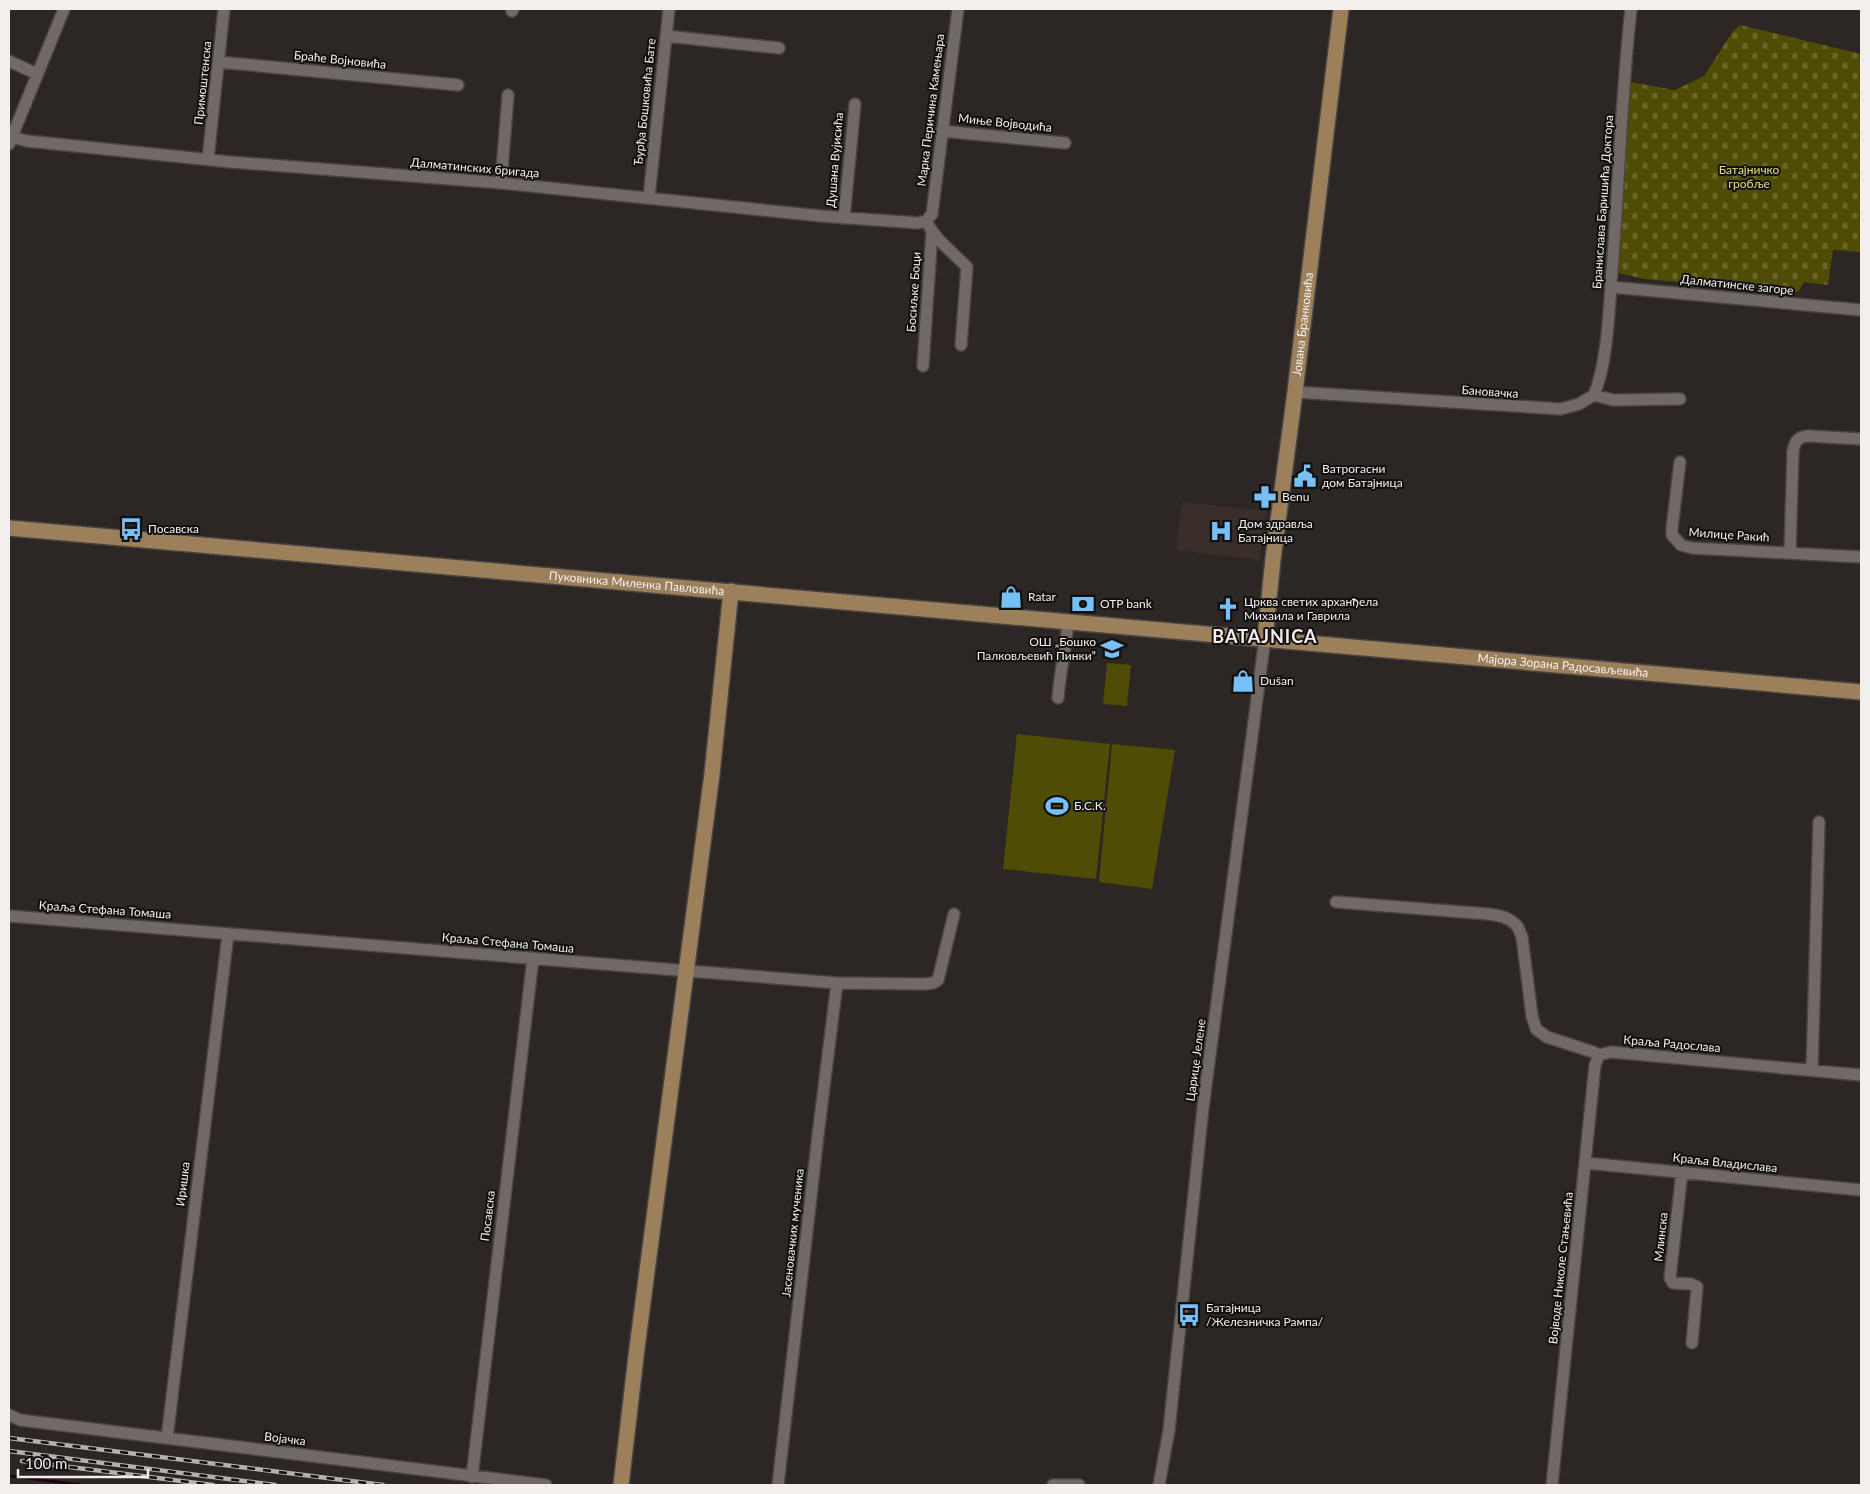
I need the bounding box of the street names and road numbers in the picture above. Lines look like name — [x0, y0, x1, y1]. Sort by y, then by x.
street label: Марка Перичина Камењара — [914, 33, 947, 187]
street label: Ђурђа Бошковића Бате — [630, 38, 659, 166]
street label: Примоштенска — [191, 40, 214, 126]
street label: Браће Војновића — [293, 47, 387, 72]
street label: Миње Војводића — [958, 110, 1053, 135]
street label: Душана Вујисића — [823, 112, 846, 208]
street label: Бранислава Баришића Доктора — [1589, 114, 1616, 289]
street label: Далматинских бригада — [410, 154, 540, 181]
street label: Босиљке Боци — [903, 251, 924, 333]
street label: Јована Бранковића — [1289, 271, 1316, 377]
street label: Далматинске загоре — [1680, 271, 1794, 298]
street label: Бановачка — [1461, 382, 1519, 401]
street label: Милице Ракић — [1688, 524, 1770, 545]
street label: Пуковника Миленка Павловића — [548, 568, 725, 598]
street label: Мајора Зорана Радосављевића — [1477, 650, 1649, 680]
street label: Краља Стефана Томаша — [38, 897, 172, 922]
street label: Краља Стефана Томаша — [441, 929, 575, 956]
street label: Царице Јелене — [1182, 1018, 1209, 1102]
street label: Краља Радослава — [1623, 1032, 1721, 1055]
street label: Краља Владислава — [1672, 1150, 1778, 1175]
street label: Иришка — [172, 1161, 193, 1207]
street label: Јасеновачких мученика — [778, 1168, 807, 1298]
street label: Посавска — [477, 1190, 498, 1242]
street label: Војводе Николе Стањевића — [1545, 1191, 1576, 1345]
street label: Млинска — [1650, 1211, 1671, 1262]
street label: Војачка — [263, 1429, 307, 1448]

